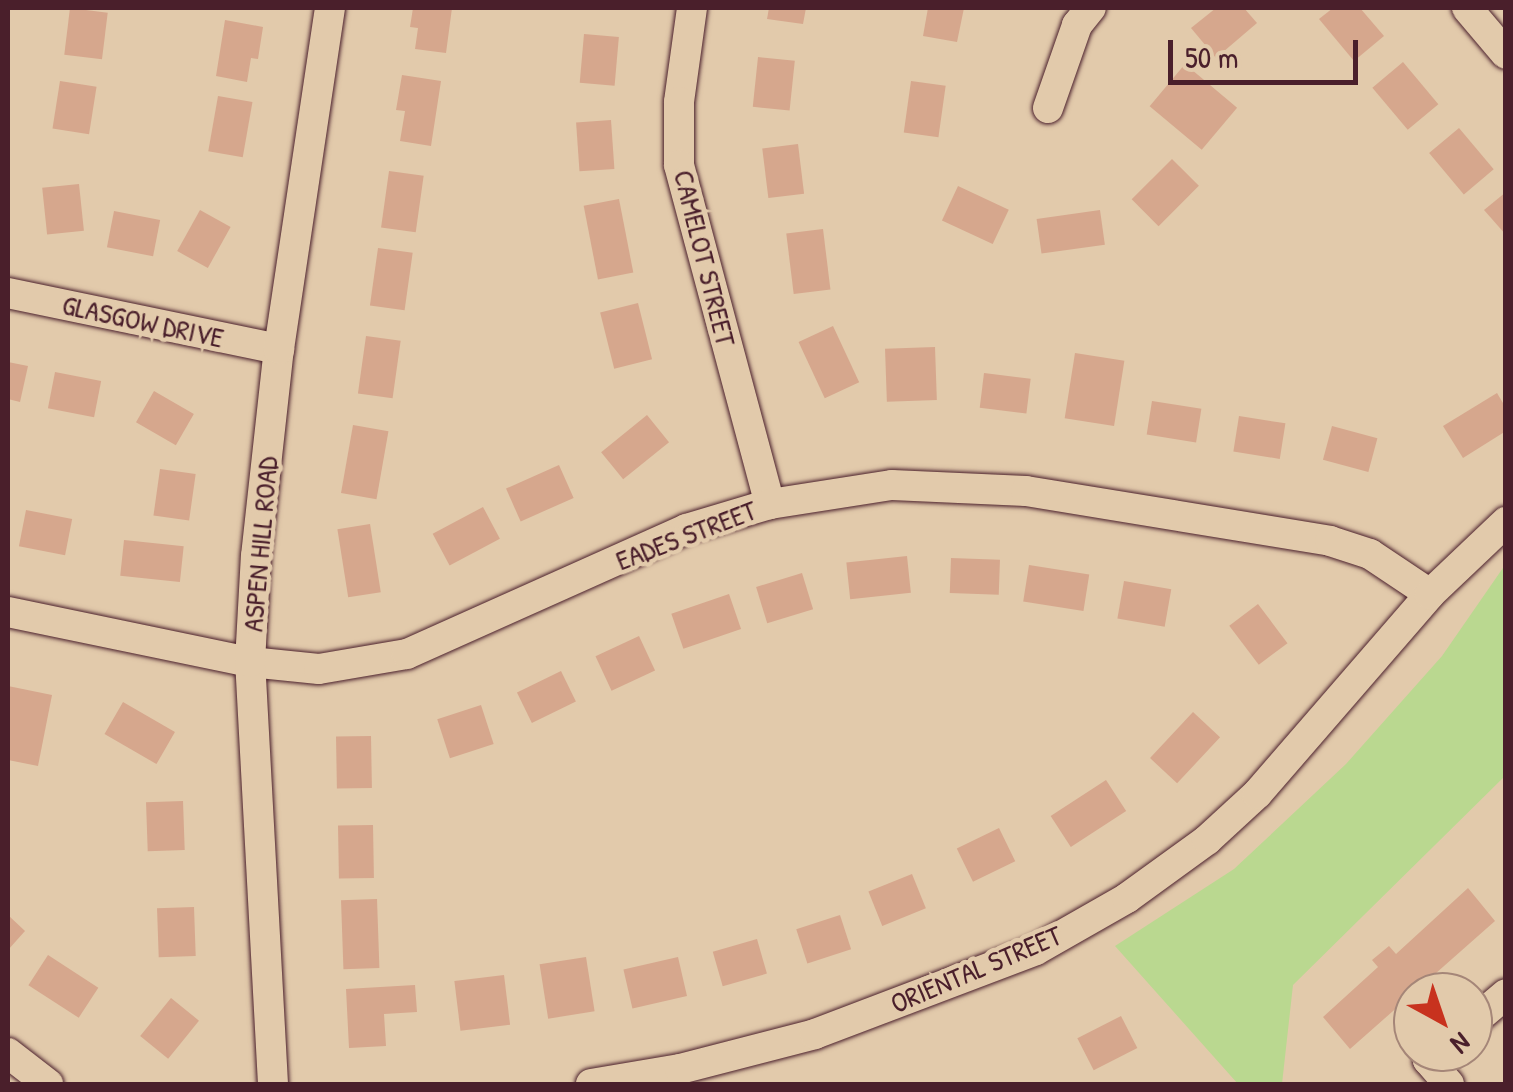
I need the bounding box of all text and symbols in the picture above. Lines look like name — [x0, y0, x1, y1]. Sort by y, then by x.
scale bar — [1173, 20, 1363, 82]
text: 50 m — [1185, 37, 1238, 77]
street label: CAMELOT STREET — [667, 167, 743, 349]
street label: GLASGOW DRIVE — [59, 288, 227, 354]
street label: ASPEN HILL ROAD — [236, 455, 284, 633]
street label: EADES STREET — [611, 493, 761, 577]
street label: ORIENTAL STREET — [886, 918, 1066, 1020]
north arrow — [1393, 972, 1493, 1072]
text: N — [1443, 1024, 1479, 1063]

